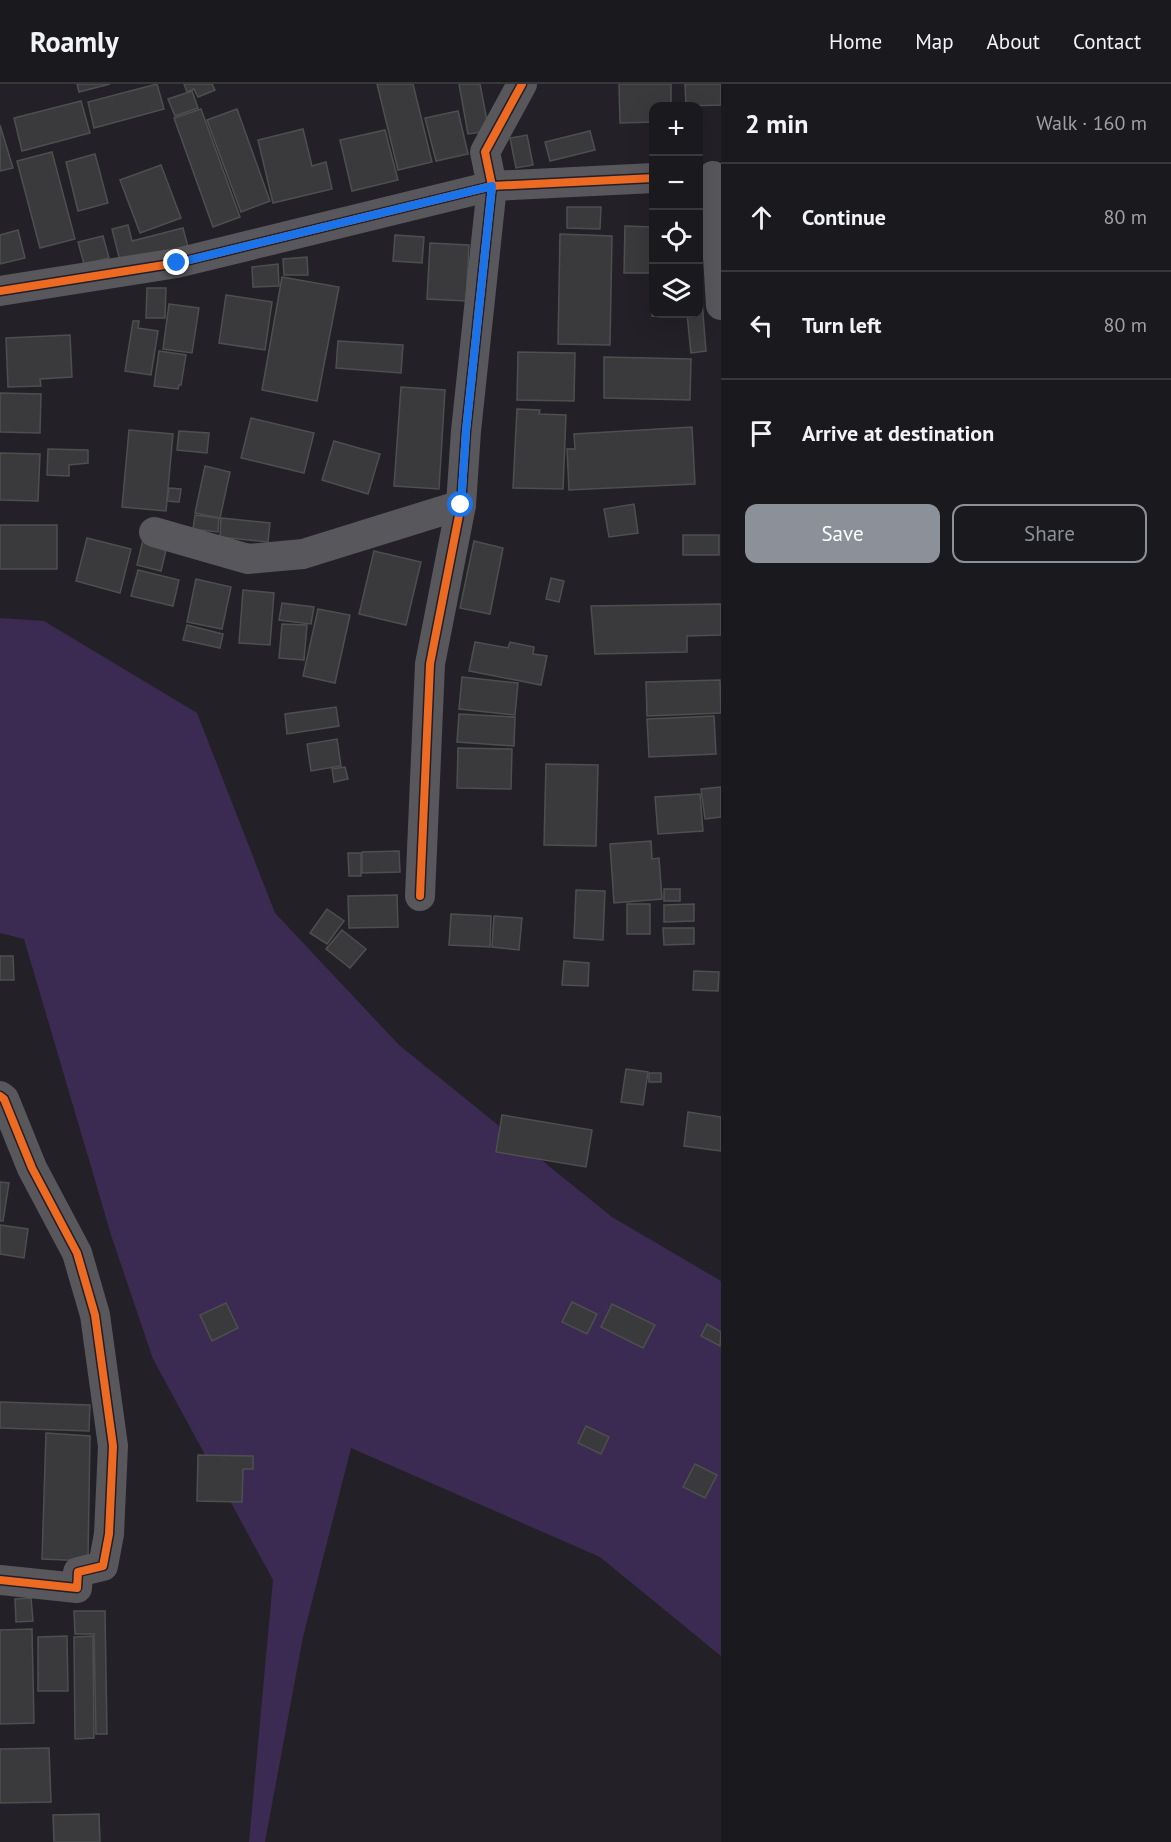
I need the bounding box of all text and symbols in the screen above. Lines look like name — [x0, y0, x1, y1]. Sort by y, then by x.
text: Roamly — [30, 23, 119, 60]
text: Home — [829, 28, 882, 55]
text: Map — [915, 28, 954, 55]
text: About — [987, 28, 1040, 55]
text: Contact — [1073, 28, 1141, 55]
map controls — [649, 102, 703, 318]
button: + — [649, 102, 703, 156]
text: 2 min — [745, 107, 808, 140]
text: Walk · 160 m — [1036, 110, 1147, 136]
button: − — [649, 156, 703, 210]
icon: ahead — [745, 201, 778, 234]
text: Continue — [802, 203, 886, 231]
text: 80 m — [1104, 204, 1147, 230]
button: locate — [649, 210, 703, 264]
route end — [163, 249, 189, 275]
button: layers — [649, 264, 703, 318]
icon: left — [745, 309, 778, 342]
text: Turn left — [802, 311, 882, 339]
text: 80 m — [1104, 312, 1147, 338]
icon: arrive — [745, 417, 778, 450]
text: Arrive at destination — [802, 419, 994, 447]
route start — [447, 491, 473, 517]
button: Save — [745, 504, 940, 563]
button: Share — [952, 504, 1147, 563]

